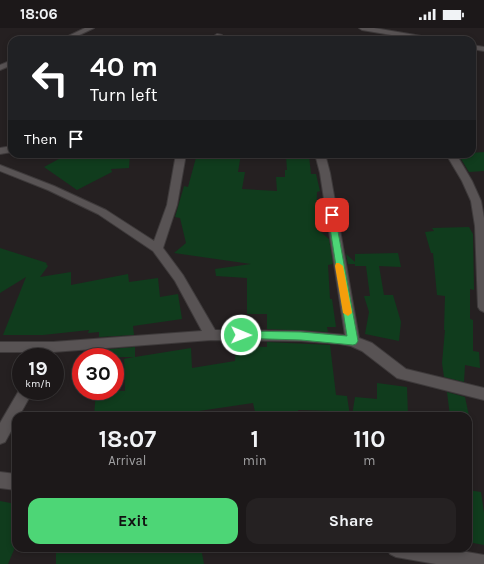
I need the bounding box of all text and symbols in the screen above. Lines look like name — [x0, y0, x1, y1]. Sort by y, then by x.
text: 18:06 — [20, 5, 58, 23]
text: 40 m — [90, 50, 158, 83]
icon: left — [24, 52, 76, 104]
text: Turn left — [90, 84, 158, 106]
icon: arrive — [65, 128, 87, 150]
text: Then — [24, 130, 57, 148]
pin — [315, 198, 349, 232]
icon: arrive — [321, 204, 343, 226]
position arrow — [220, 314, 262, 356]
speed limit sign: 30 — [72, 348, 124, 400]
text: 19 — [28, 357, 48, 380]
text: km/h — [25, 378, 51, 390]
text: 18:07 — [99, 425, 156, 453]
text: 1 — [250, 425, 259, 453]
text: 110 — [353, 425, 385, 453]
text: Arrival — [108, 453, 146, 468]
text: min — [243, 453, 267, 468]
text: m — [363, 453, 375, 468]
button: Exit — [28, 498, 238, 544]
button: Share — [246, 498, 456, 544]

